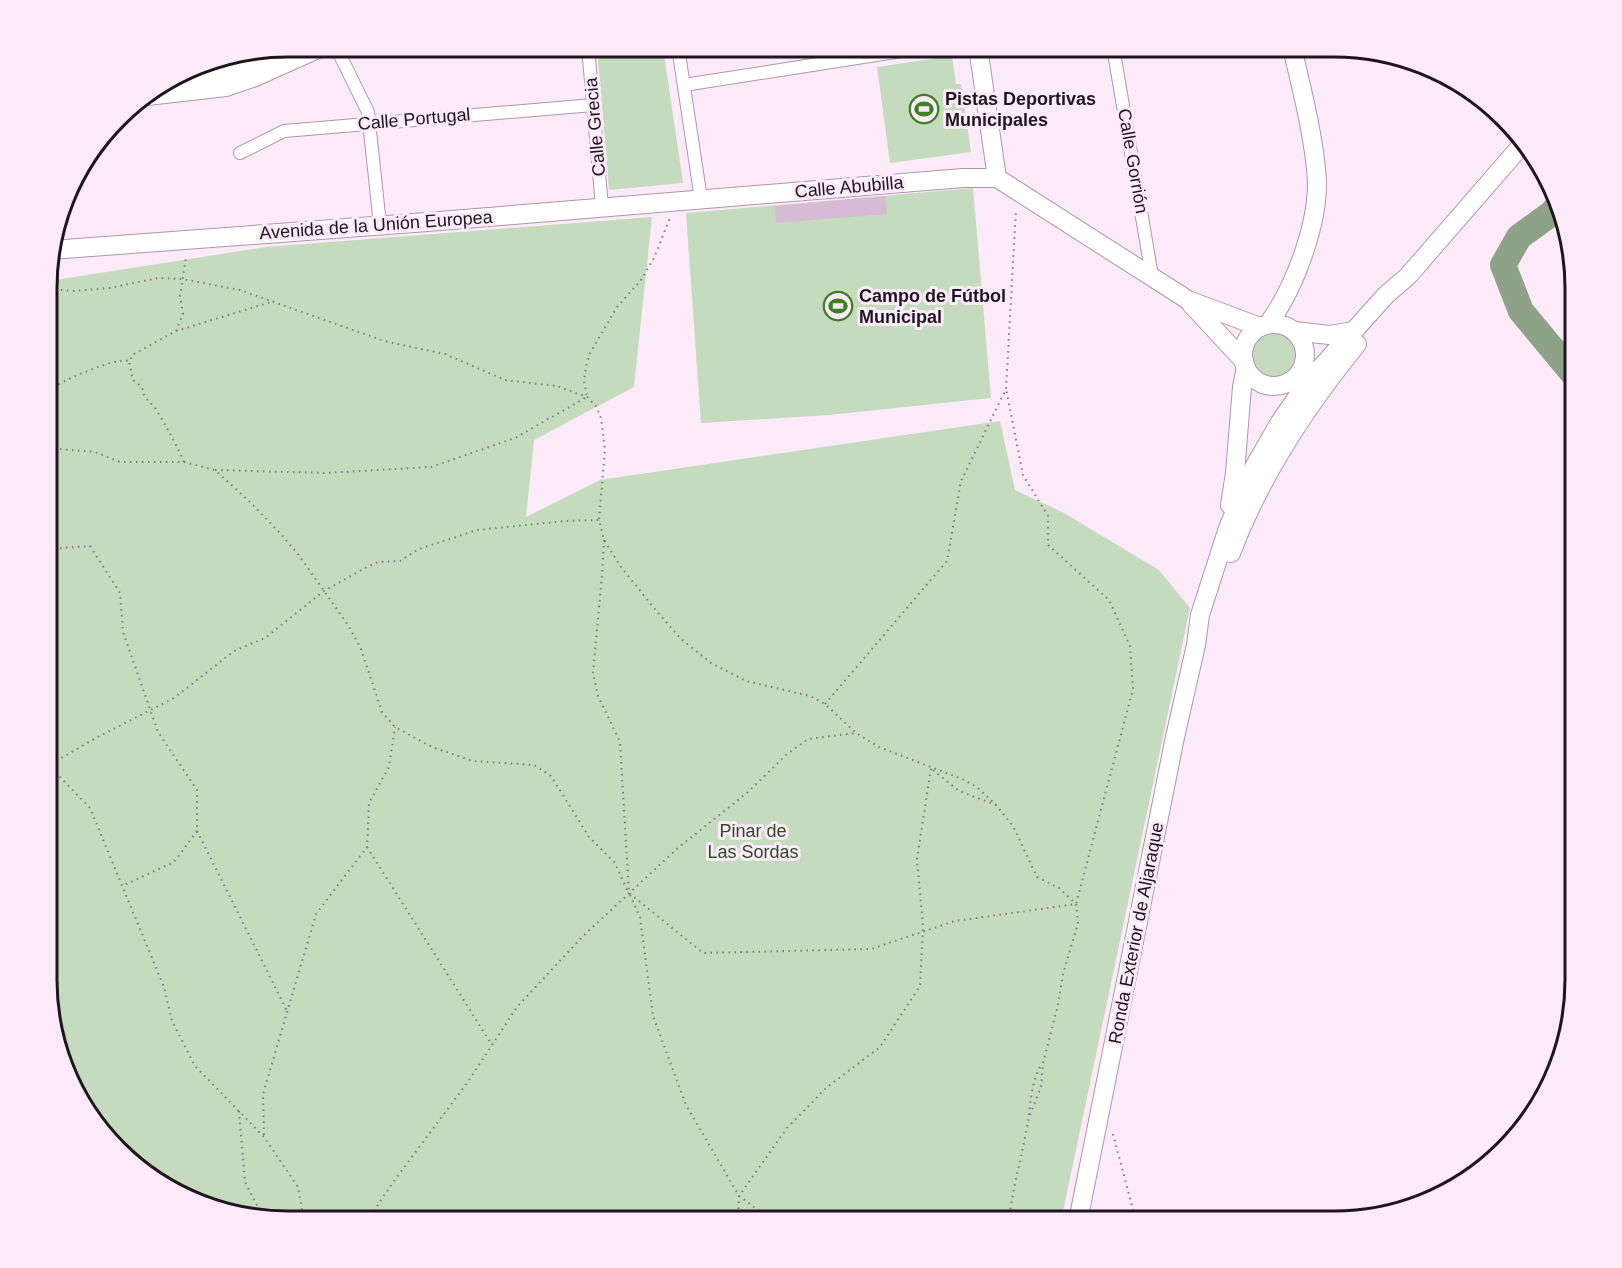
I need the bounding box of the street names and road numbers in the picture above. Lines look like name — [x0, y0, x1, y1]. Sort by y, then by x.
street label: Calle Grecia — [581, 76, 609, 177]
street label: Calle Portugal — [357, 104, 471, 134]
street label: Calle Gorrión — [1114, 107, 1152, 215]
street label: Calle Abubilla — [794, 172, 905, 202]
street label: Avenida de la Unión Europea — [259, 207, 494, 243]
street label: Ronda Exterior de Aljaraque — [1105, 821, 1167, 1045]

